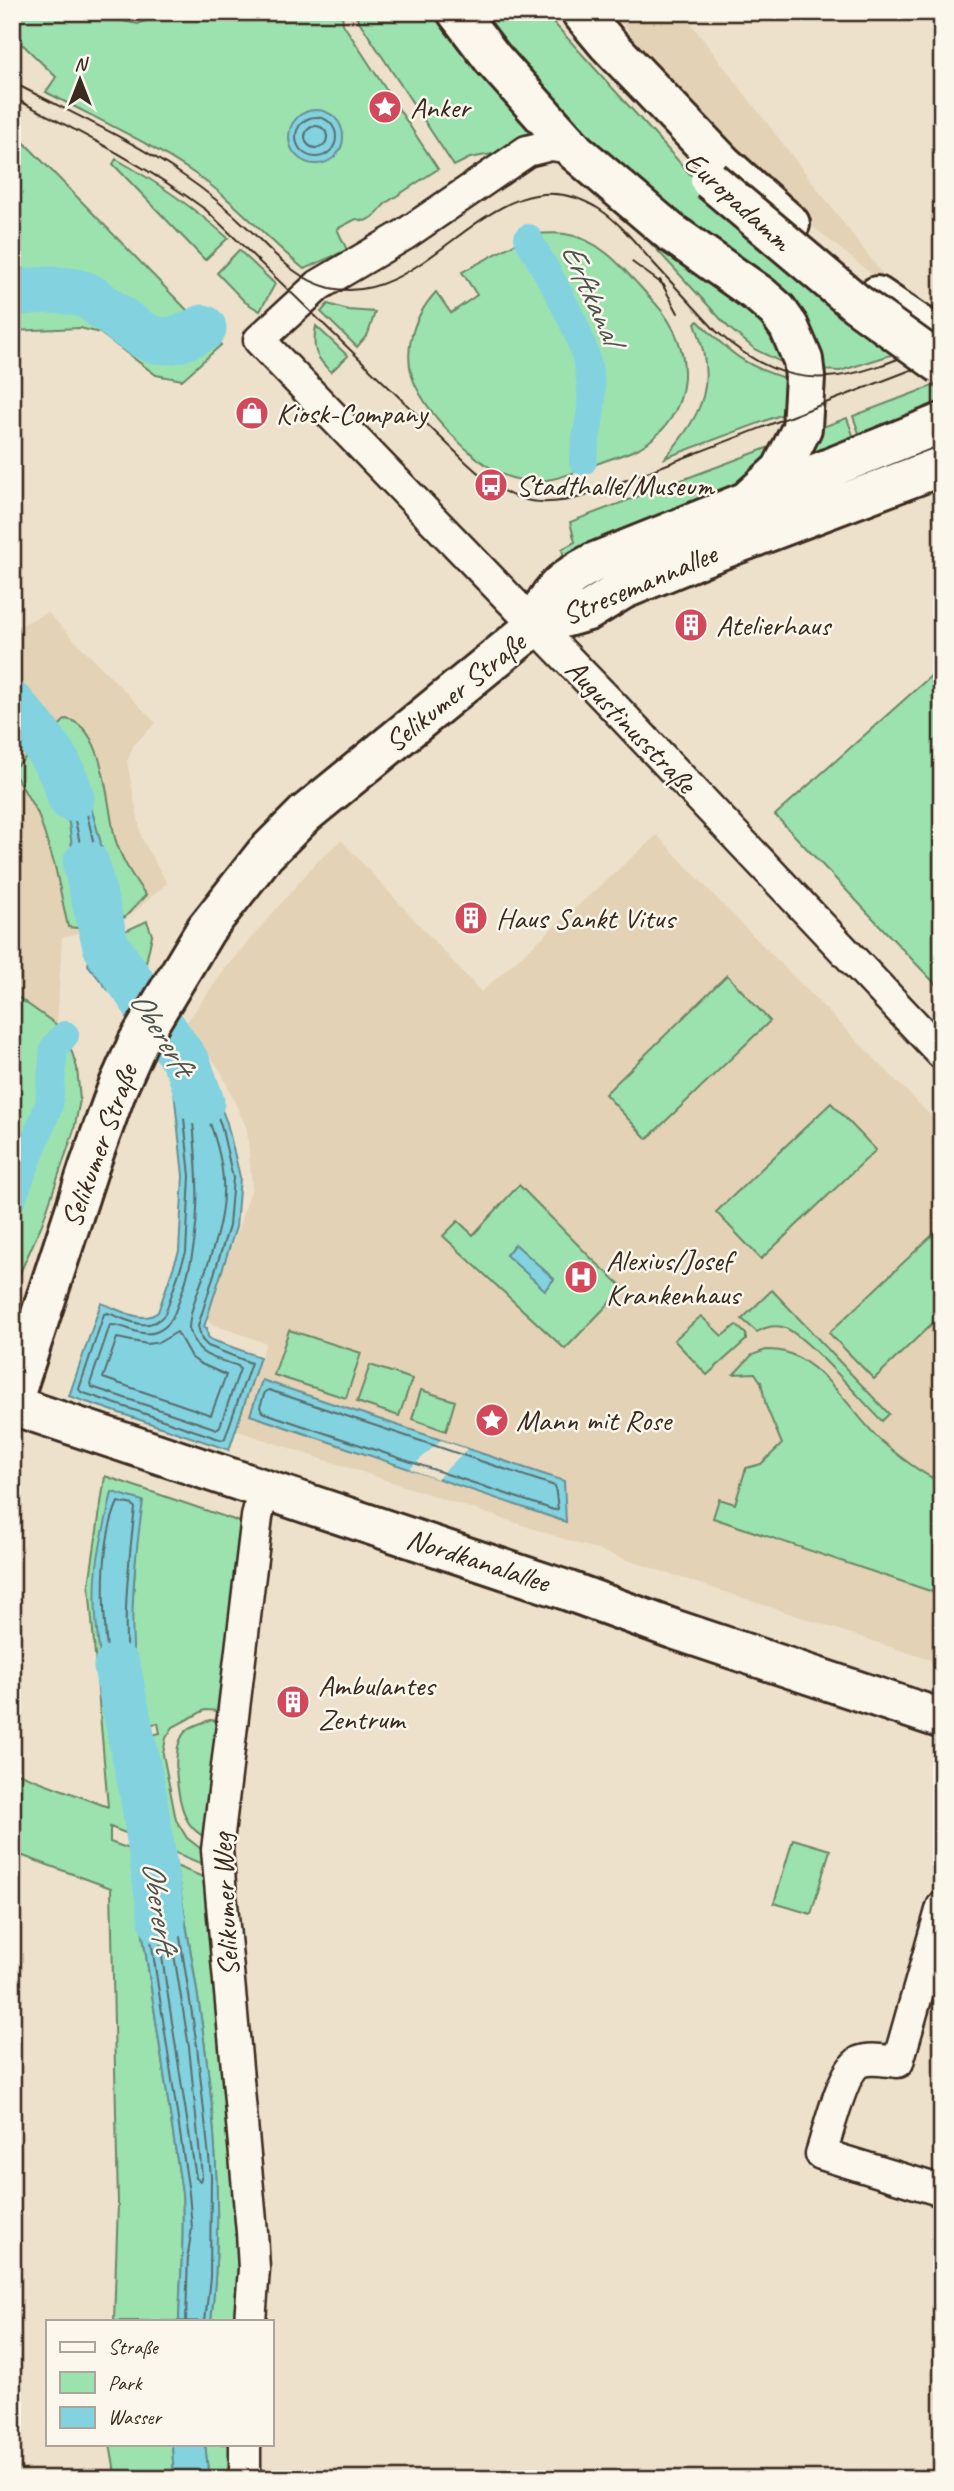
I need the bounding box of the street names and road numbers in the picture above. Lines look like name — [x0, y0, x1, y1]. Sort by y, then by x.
street label: Europadamm — [676, 143, 801, 260]
street label: Stresemannallee — [556, 533, 724, 634]
street label: Selikumer Straße — [377, 622, 535, 760]
street label: Augustinusstraße — [557, 651, 706, 803]
street label: Selikumer Straße — [52, 1057, 147, 1233]
street label: Nordkanalallee — [402, 1519, 556, 1602]
street label: Selikumer Weg — [202, 1830, 248, 1978]

